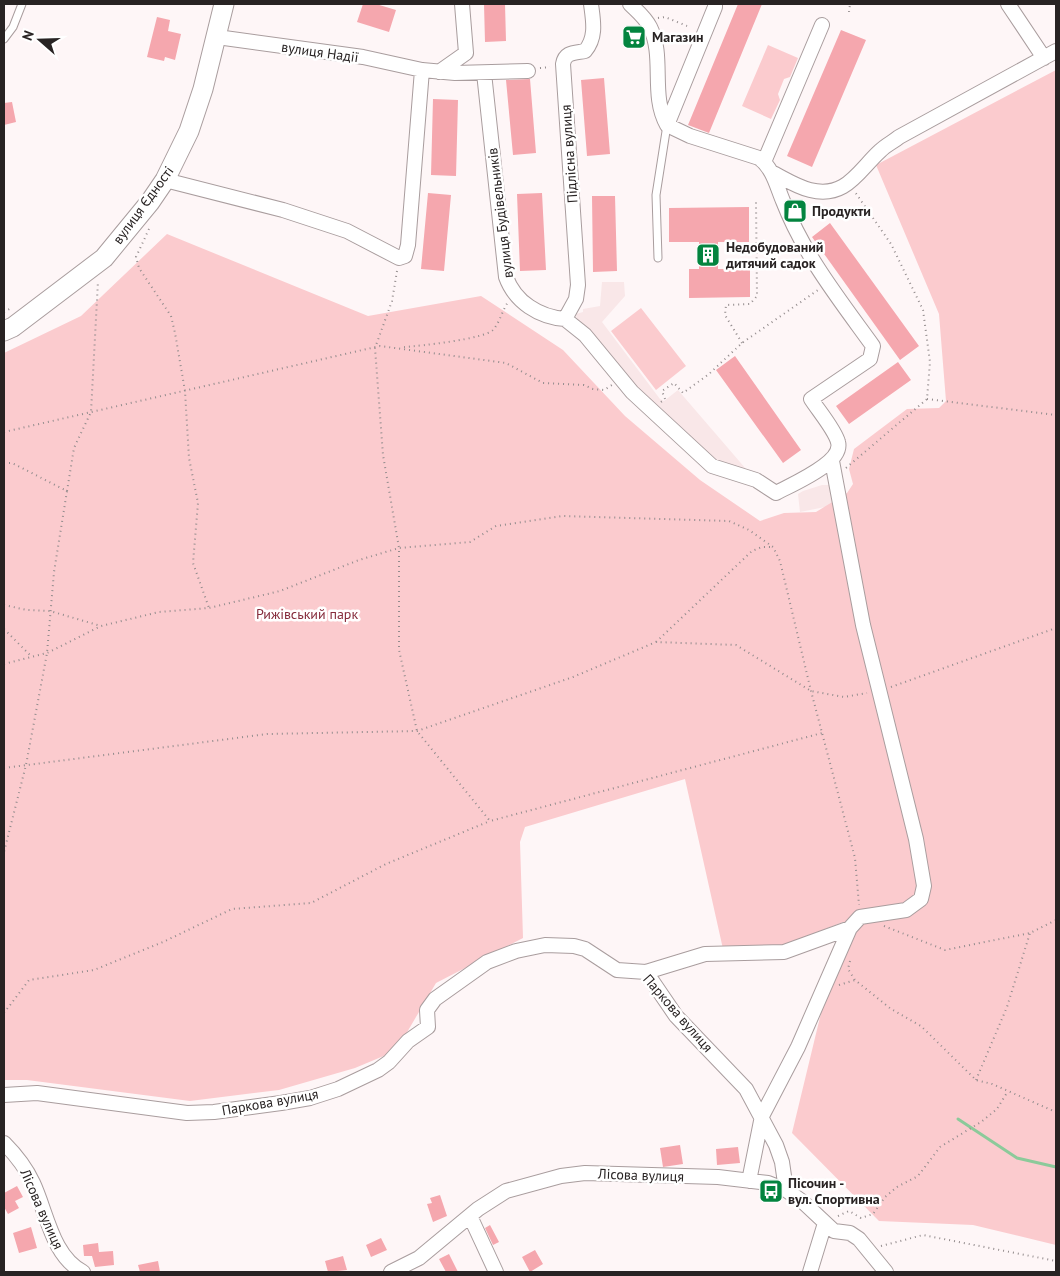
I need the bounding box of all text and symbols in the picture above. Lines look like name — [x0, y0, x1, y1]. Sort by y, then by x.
north arrow — [15, 15, 65, 65]
supermarket icon: Магазин — [621, 24, 647, 50]
text: N — [18, 28, 38, 43]
place label: Магазин — [652, 28, 704, 46]
street label: вулиця Надії — [280, 38, 360, 66]
street label: Підлісна вулиця — [557, 104, 581, 204]
street label: вулиця Будівельників — [483, 147, 517, 279]
street label: вулиця Єдності — [109, 162, 177, 248]
shop icon: Продукти — [782, 198, 808, 224]
place label: Продукти — [812, 202, 871, 220]
place label: Недобудований дитячий садок — [725, 238, 824, 272]
building icon: Недобудований дитячий садок — [695, 242, 721, 268]
park label: Рижівський парк — [256, 605, 358, 623]
street label: Паркова вулиця — [639, 970, 717, 1056]
street label: Паркова вулиця — [220, 1085, 320, 1119]
street label: Лісова вулиця — [597, 1164, 684, 1185]
street label: Лісова вулиця — [16, 1165, 68, 1252]
place label: Пісочин - вул. Спортивна — [788, 1174, 880, 1208]
bus stop icon: Пісочин - вул. Спортивна — [758, 1178, 784, 1204]

